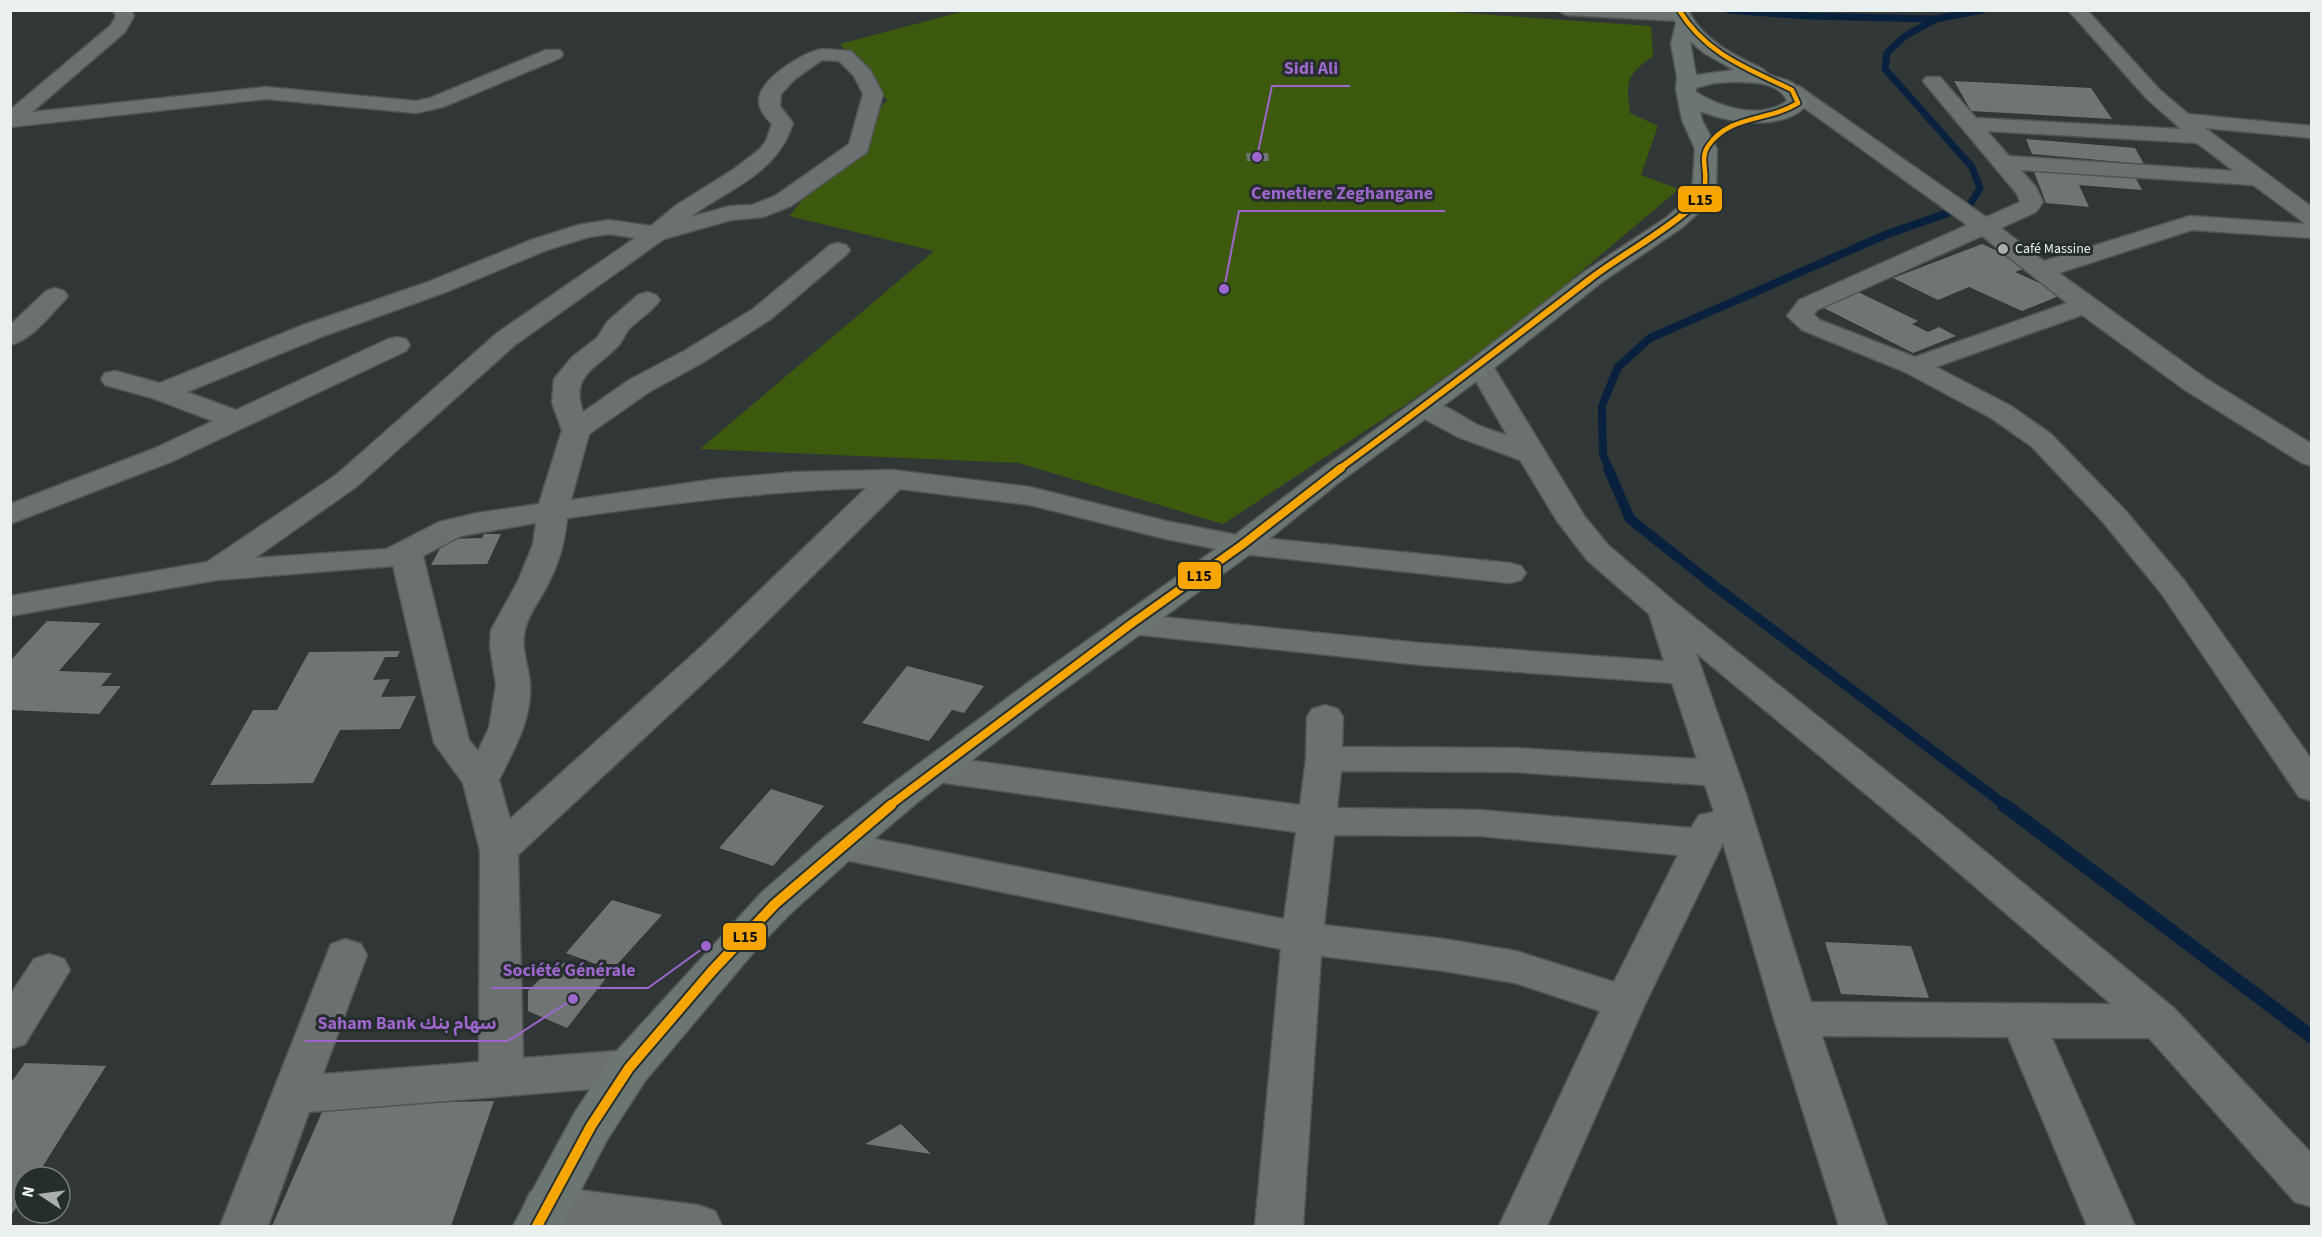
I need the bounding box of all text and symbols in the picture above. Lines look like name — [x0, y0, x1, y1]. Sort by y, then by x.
callout: Sidi Ali — [1272, 50, 1350, 86]
text: Sidi Ali — [1284, 56, 1338, 81]
callout: Cemetiere Zeghangane — [1239, 175, 1445, 211]
text: Cemetiere Zeghangane — [1251, 181, 1433, 206]
line badge: L15 — [1677, 185, 1723, 213]
text: L15 — [1687, 189, 1713, 211]
place label: Café Massine — [2015, 239, 2091, 259]
marker: Café Massine — [1996, 242, 2010, 256]
line badge: L15 — [1177, 561, 1222, 590]
text: L15 — [1186, 565, 1212, 587]
line badge: L15 — [722, 922, 767, 951]
text: L15 — [732, 926, 758, 948]
callout: Société Générale — [491, 952, 648, 988]
text: Société Générale — [502, 958, 636, 983]
callout: Saham Bank سهام بنك — [305, 1005, 508, 1041]
text: Saham Bank سهام بنك — [317, 1011, 497, 1036]
north arrow — [12, 1165, 72, 1225]
text: N — [16, 1184, 40, 1200]

